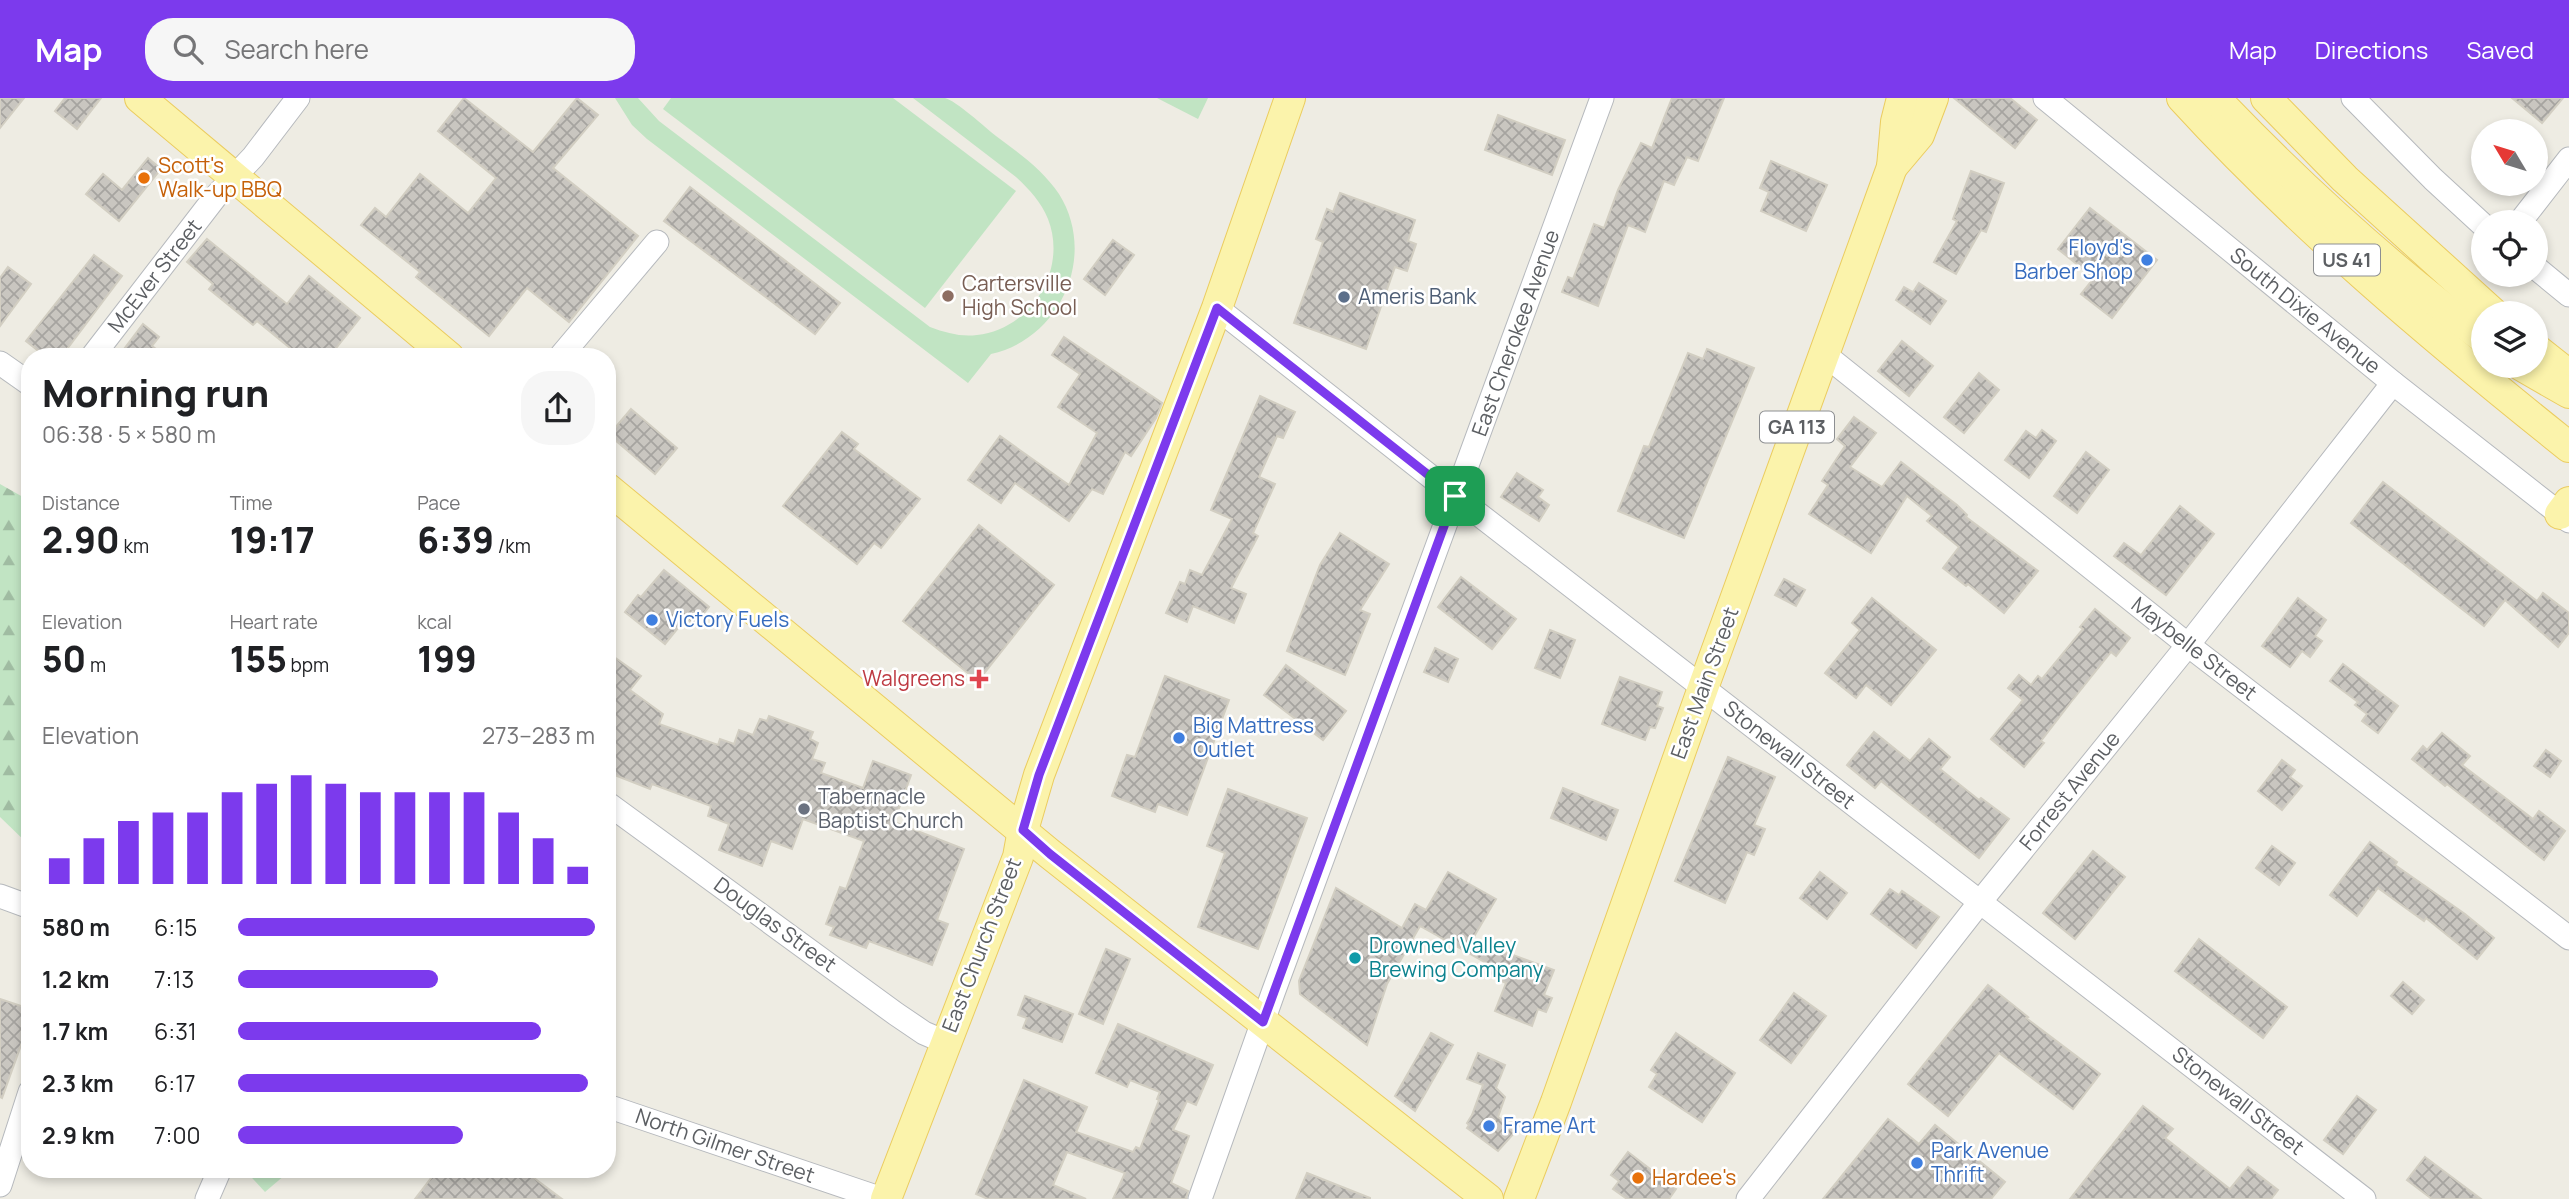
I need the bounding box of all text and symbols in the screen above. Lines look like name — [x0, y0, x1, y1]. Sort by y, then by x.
search box — [145, 18, 635, 81]
text: Map — [35, 27, 103, 72]
icon: search — [169, 30, 207, 68]
text: Search here — [225, 31, 369, 67]
text: Map — [2229, 33, 2277, 66]
text: Directions — [2315, 33, 2428, 66]
text: Saved — [2466, 33, 2534, 66]
north arrow — [2471, 119, 2548, 196]
map controls — [2471, 119, 2548, 378]
place label: Scott's Walk-up BBQ — [158, 151, 282, 203]
marker: Scott's Walk-up BBQ — [136, 170, 152, 186]
button: locate — [2471, 210, 2548, 287]
street label: McEver Street — [101, 213, 207, 338]
street label: East Cherokee Avenue — [1465, 226, 1565, 440]
place label: Floyd's Barber Shop — [2014, 233, 2133, 285]
street label: South Dixie Avenue — [2224, 241, 2387, 380]
road number: US 41 — [2314, 244, 2380, 276]
marker: Floyd's Barber Shop — [2139, 252, 2155, 268]
place label: Cartersville High School — [962, 269, 1077, 321]
place label: Ameris Bank — [1358, 282, 1477, 310]
marker: Cartersville High School — [940, 288, 956, 304]
marker: Ameris Bank — [1336, 289, 1352, 305]
button: layers — [2471, 301, 2548, 378]
text: Morning run — [42, 366, 269, 418]
button: share — [521, 371, 595, 445]
road number: GA 113 — [1760, 412, 1834, 442]
text: 06:38 · 5 × 580 m — [42, 418, 216, 450]
pin — [1425, 466, 1485, 526]
icon: arrive — [1436, 477, 1474, 515]
text: Distance — [42, 490, 120, 516]
text: Time — [230, 490, 273, 516]
text: Pace — [417, 490, 460, 516]
text: 2.90 — [42, 516, 120, 564]
text: 19:17 — [230, 516, 315, 564]
text: 6:39 — [417, 516, 494, 564]
text: km — [120, 533, 149, 559]
text: /km — [494, 533, 531, 559]
street label: Maybelle Street — [2126, 590, 2263, 706]
street label: East Main Street — [1664, 603, 1745, 763]
place label: Victory Fuels — [666, 605, 789, 633]
text: Elevation — [42, 609, 122, 635]
text: Heart rate — [230, 609, 318, 635]
text: kcal — [417, 609, 452, 635]
marker: Victory Fuels — [644, 612, 660, 628]
text: 50 — [42, 635, 86, 683]
text: 155 — [230, 635, 287, 683]
text: 199 — [417, 635, 477, 683]
text: m — [86, 652, 106, 678]
text: bpm — [287, 652, 329, 678]
place label: Walgreens — [862, 664, 965, 692]
marker: Walgreens — [971, 671, 987, 687]
street label: Stonewall Street — [1718, 694, 1861, 815]
place label: Big Mattress Outlet — [1193, 711, 1314, 763]
text: Elevation — [42, 719, 139, 751]
text: 273–283 m — [482, 719, 595, 751]
street label: Forrest Avenue — [2013, 725, 2126, 856]
marker: Big Mattress Outlet — [1171, 730, 1187, 746]
place label: Tabernacle Baptist Church — [818, 782, 963, 834]
marker: Tabernacle Baptist Church — [796, 801, 812, 817]
street label: East Church Street — [935, 853, 1027, 1036]
street label: Douglas Street — [709, 870, 842, 978]
text: 580 m — [42, 911, 110, 943]
text: 6:15 — [154, 911, 197, 943]
place label: Drowned Valley Brewing Company — [1369, 931, 1544, 983]
marker: Drowned Valley Brewing Company — [1347, 950, 1363, 966]
text: 1.2 km — [42, 963, 109, 995]
text: 7:13 — [154, 963, 194, 995]
text: 1.7 km — [42, 1015, 108, 1047]
text: 6:31 — [154, 1015, 197, 1047]
street label: Stonewall Street — [2167, 1040, 2310, 1161]
text: 2.3 km — [42, 1067, 114, 1099]
text: 6:17 — [154, 1067, 196, 1099]
street label: North Gilmer Street — [632, 1101, 819, 1189]
place label: Frame Art — [1503, 1111, 1596, 1139]
marker: Frame Art — [1481, 1118, 1497, 1134]
text: 2.9 km — [42, 1119, 115, 1151]
text: 7:00 — [154, 1119, 200, 1151]
place label: Park Avenue Thrift — [1931, 1136, 2049, 1188]
marker: Park Avenue Thrift — [1909, 1155, 1925, 1171]
place label: Hardee's — [1652, 1163, 1736, 1191]
marker: Hardee's — [1630, 1170, 1646, 1186]

